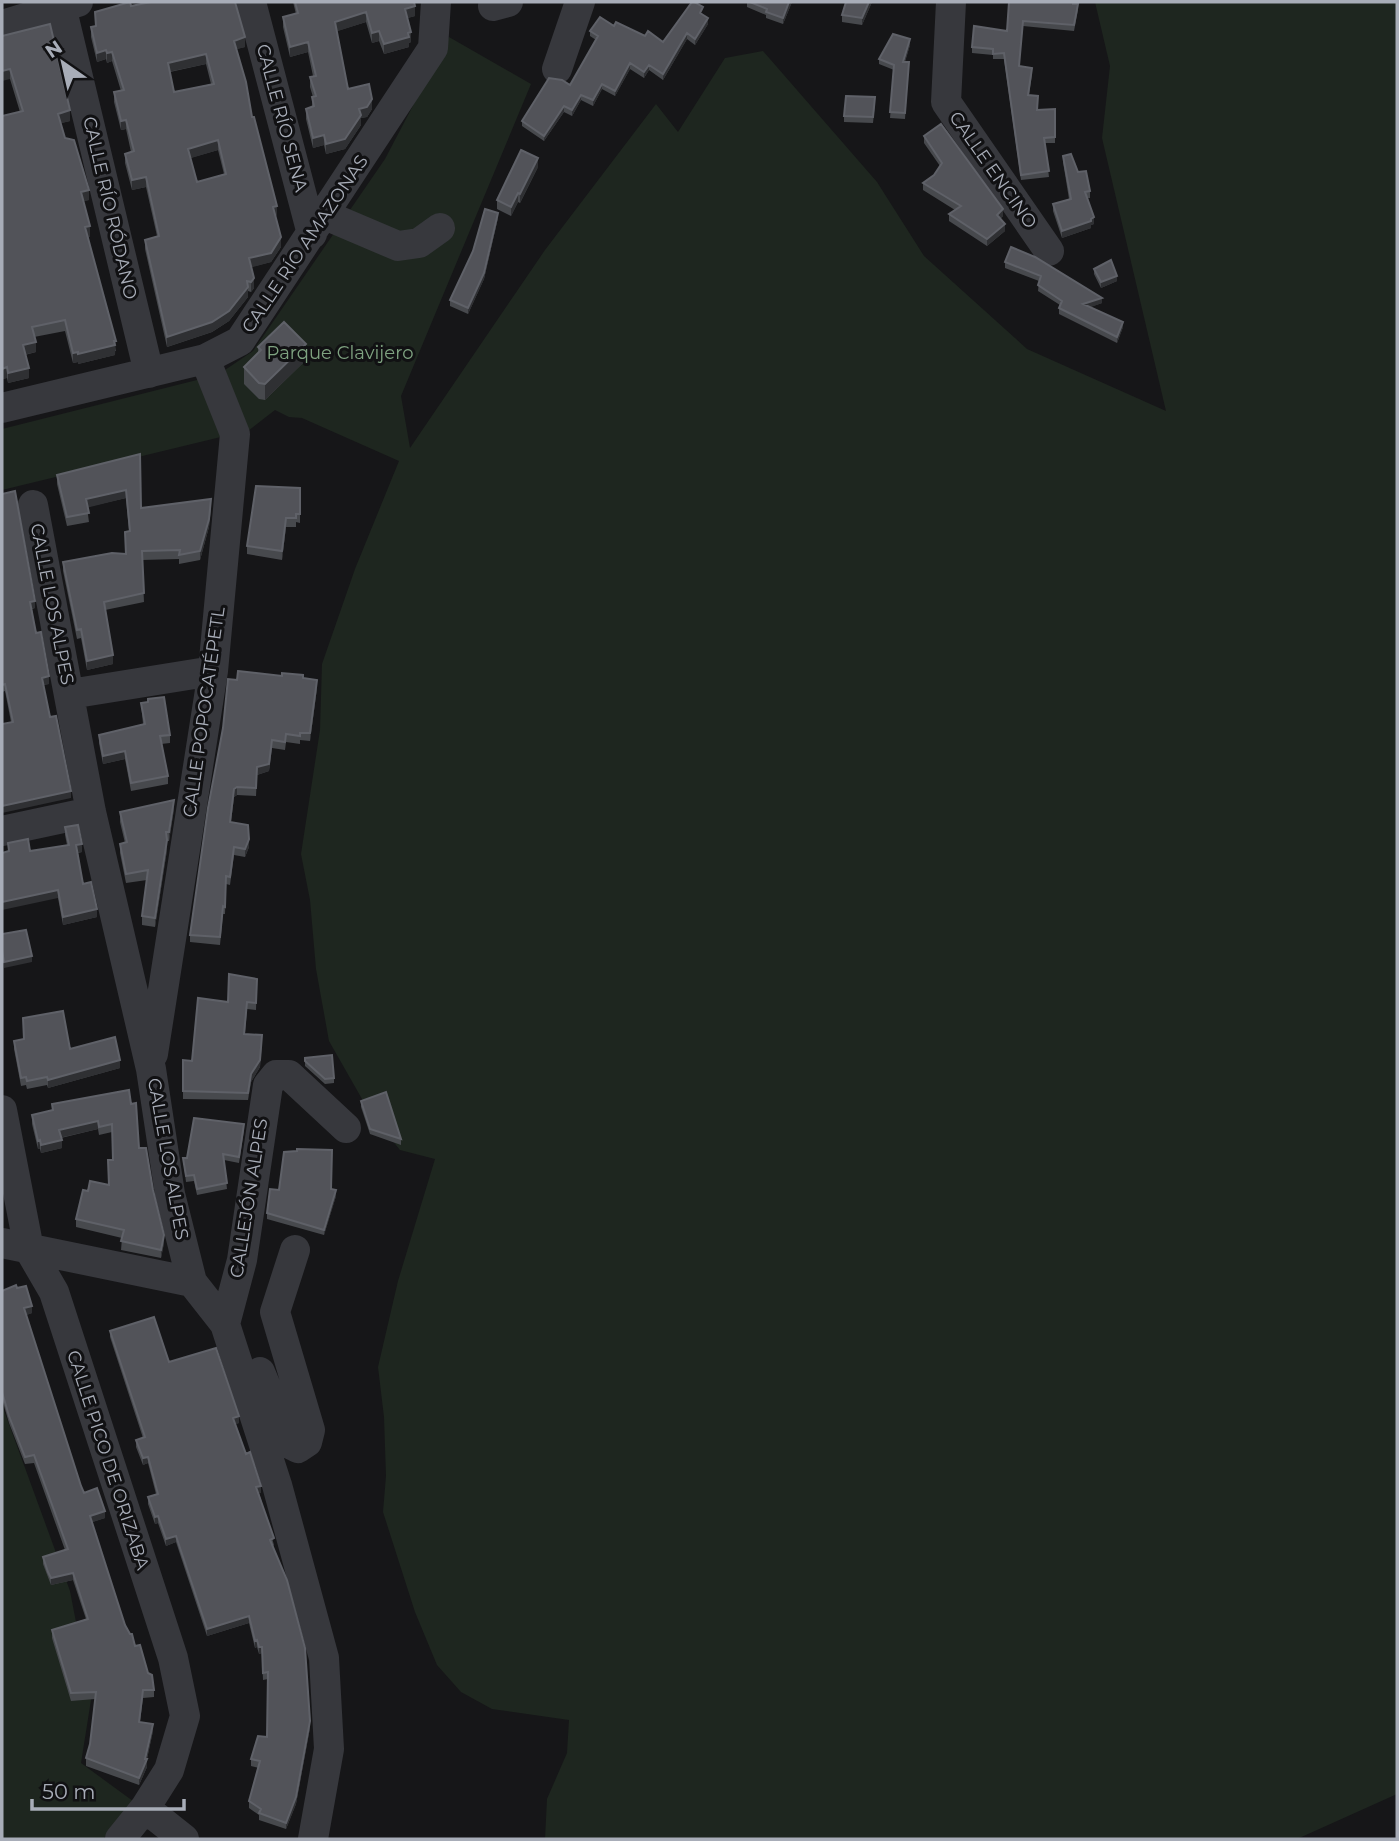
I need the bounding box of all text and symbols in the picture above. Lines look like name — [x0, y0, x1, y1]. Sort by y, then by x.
north arrow — [28, 28, 98, 98]
text: N — [41, 35, 67, 63]
street label: CALLE RÍO SENA — [252, 42, 312, 194]
street label: CALLE ENCINO — [944, 107, 1042, 233]
street label: CALLE RÍO RÓDANO — [78, 114, 142, 302]
street label: CALLE RÍO AMAZONAS — [237, 151, 373, 337]
park label: Parque Clavijero — [267, 342, 413, 364]
street label: CALLE LOS ALPES — [26, 521, 78, 687]
street label: CALLE POPOCATÉPETL — [178, 605, 230, 819]
street label: CALLE LOS ALPES — [143, 1076, 193, 1242]
street label: CALLEJÓN ALPES — [226, 1117, 272, 1279]
street label: CALLE PICO DE ORIZABA — [62, 1347, 154, 1573]
scale bar — [32, 1768, 184, 1812]
text: 50 m — [42, 1779, 96, 1804]

